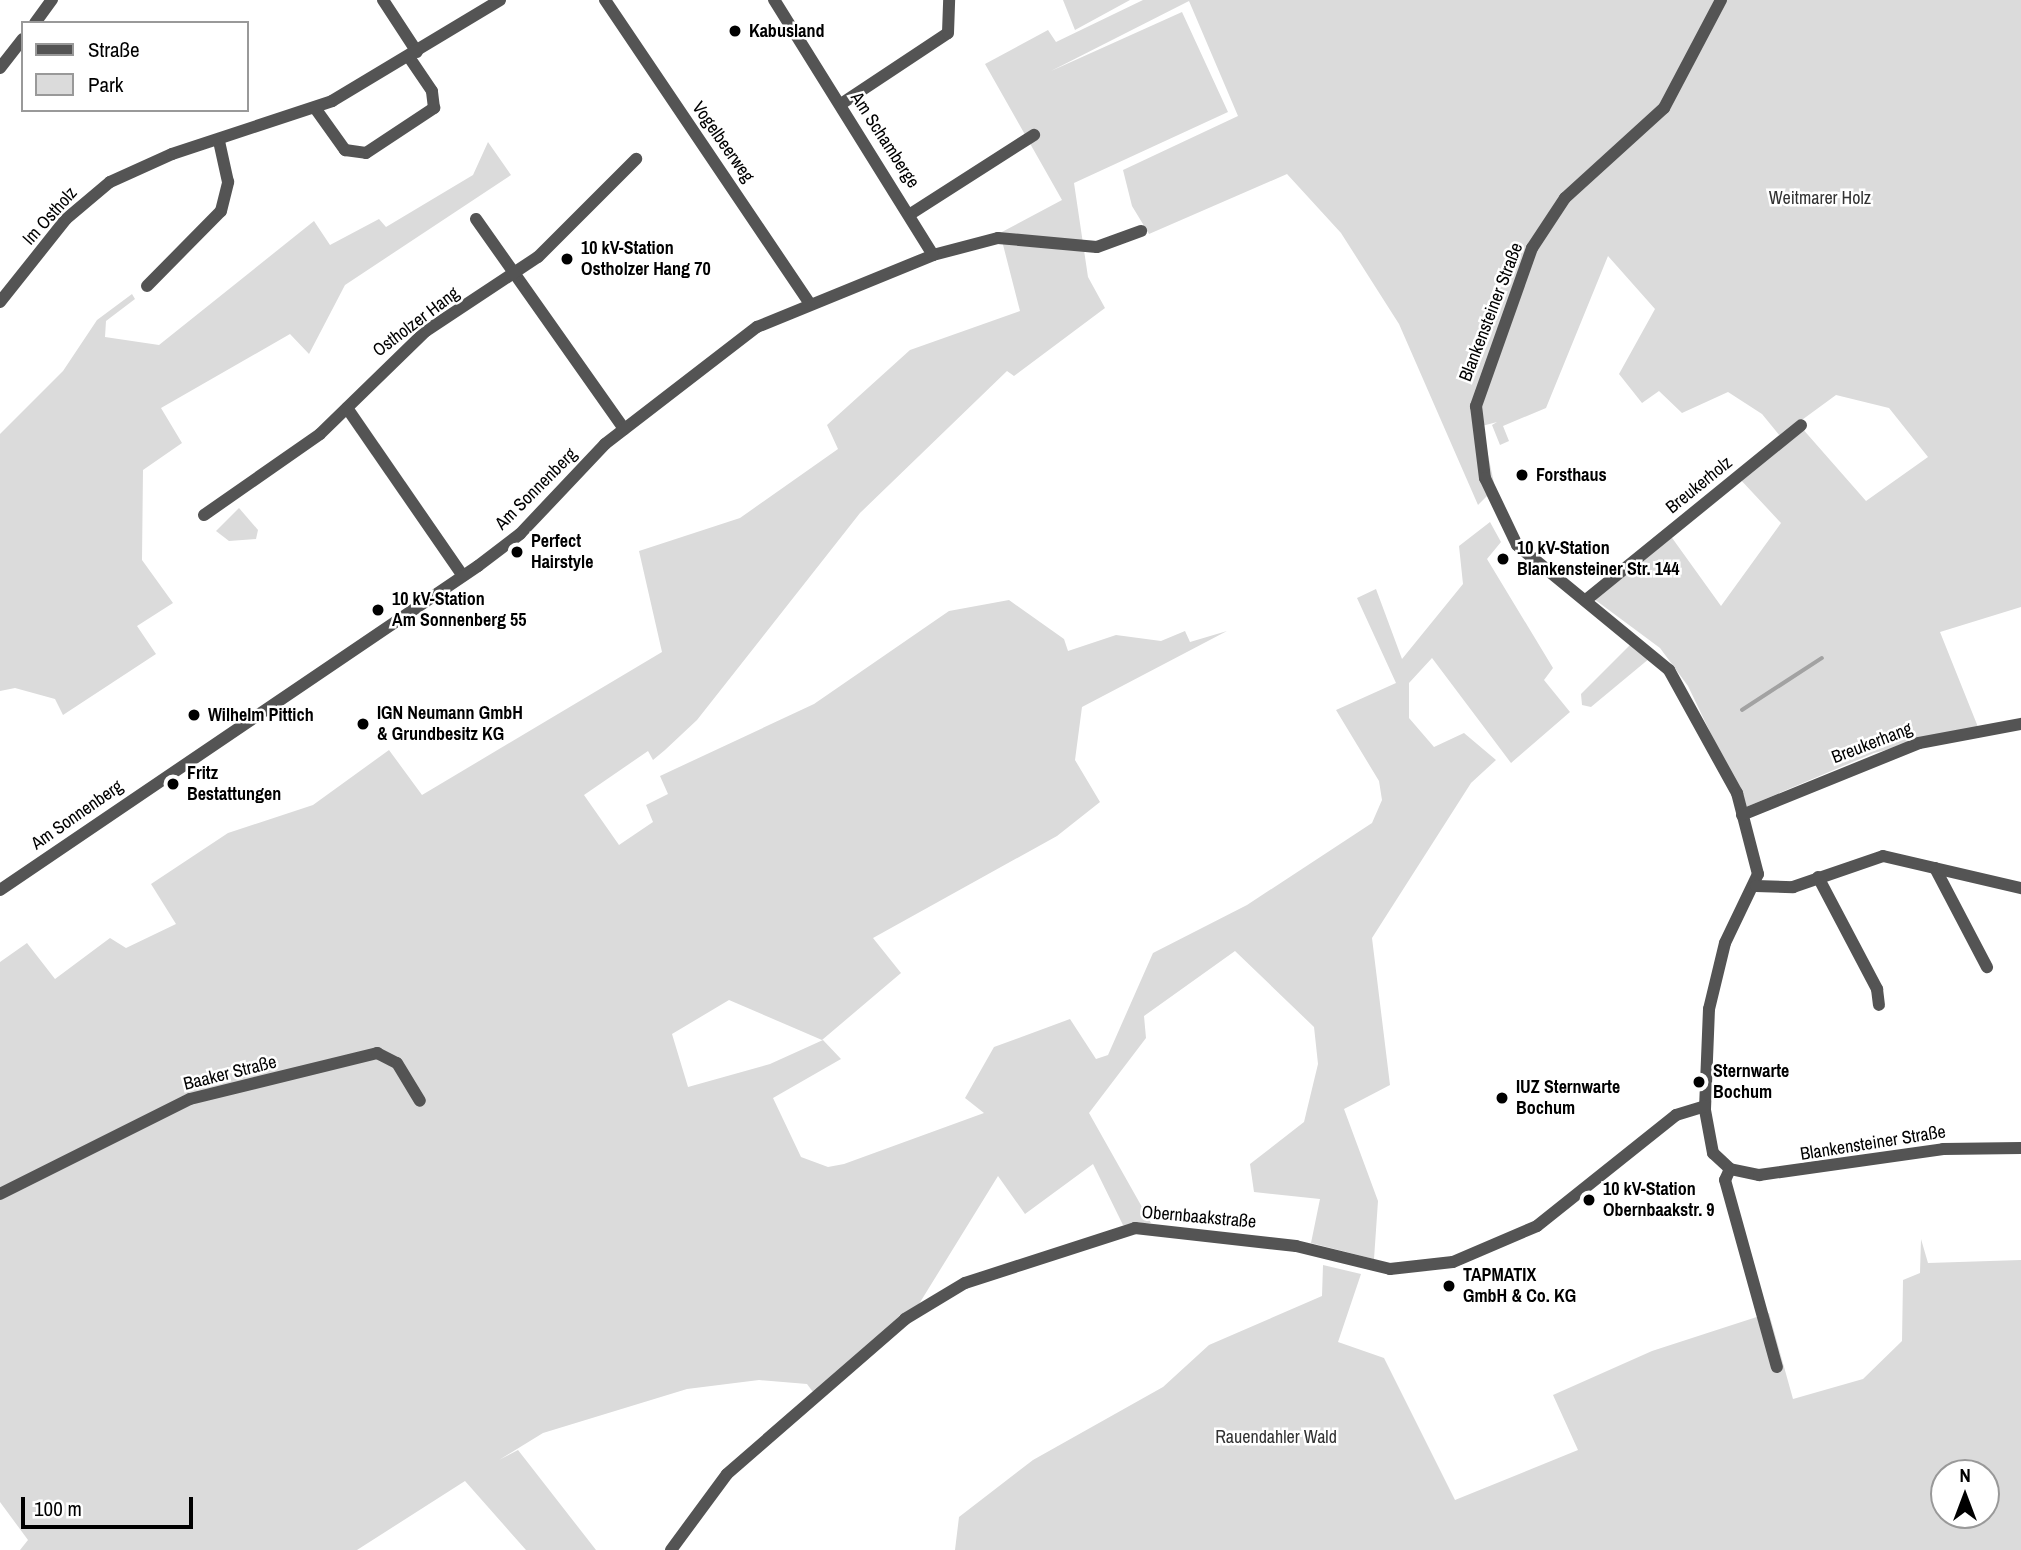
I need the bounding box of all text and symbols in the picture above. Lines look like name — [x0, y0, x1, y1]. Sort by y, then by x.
place label: Kabusland — [749, 20, 824, 42]
legend — [21, 21, 248, 112]
marker: Kabusland — [727, 23, 743, 39]
text: Straße — [88, 35, 140, 64]
text: Park — [88, 70, 123, 99]
street label: Am Schamberge — [846, 88, 924, 192]
street label: Vogelbeerweg — [687, 97, 759, 187]
street label: Im Ostholz — [18, 183, 82, 249]
park label: Weitmarer Holz — [1769, 187, 1871, 209]
place label: 10 kV-Station Ostholzer Hang 70 — [581, 238, 711, 280]
street label: Blankensteiner Straße — [1455, 240, 1527, 384]
marker: 10 kV-Station Ostholzer Hang 70 — [559, 251, 575, 267]
street label: Ostholzer Hang — [369, 283, 463, 361]
street label: Am Sonnenberg — [491, 444, 581, 534]
street label: Breukerholz — [1662, 452, 1736, 518]
place label: Forsthaus — [1536, 464, 1607, 486]
marker: Forsthaus — [1514, 467, 1530, 483]
place label: Perfect Hairstyle — [531, 531, 593, 574]
place label: 10 kV-Station Blankensteiner Str. 144 — [1517, 538, 1679, 580]
marker: Perfect Hairstyle — [509, 544, 525, 560]
marker: 10 kV-Station Blankensteiner Str. 144 — [1495, 551, 1511, 567]
place label: 10 kV-Station Am Sonnenberg 55 — [392, 589, 527, 632]
marker: 10 kV-Station Am Sonnenberg 55 — [370, 602, 386, 618]
place label: IGN Neumann GmbH & Grundbesitz KG — [377, 703, 523, 746]
place label: Wilhelm Pittich — [208, 704, 314, 726]
marker: Wilhelm Pittich — [186, 707, 202, 723]
marker: IGN Neumann GmbH & Grundbesitz KG — [355, 716, 371, 732]
street label: Breukerhang — [1829, 718, 1915, 768]
place label: Fritz Bestattungen — [187, 763, 281, 806]
street label: Am Sonnenberg — [27, 776, 127, 854]
marker: Fritz Bestattungen — [165, 776, 181, 792]
street label: Baaker Straße — [181, 1051, 279, 1095]
place label: Sternwarte Bochum — [1713, 1061, 1789, 1104]
marker: Sternwarte Bochum — [1691, 1074, 1707, 1090]
place label: IUZ Sternwarte Bochum — [1516, 1077, 1620, 1120]
marker: IUZ Sternwarte Bochum — [1494, 1090, 1510, 1106]
street label: Blankensteiner Straße — [1799, 1121, 1947, 1165]
place label: 10 kV-Station Obernbaakstr. 9 — [1603, 1179, 1715, 1222]
marker: 10 kV-Station Obernbaakstr. 9 — [1581, 1192, 1597, 1208]
street label: Obernbaakstraße — [1141, 1201, 1257, 1233]
place label: TAPMATIX GmbH & Co. KG — [1463, 1265, 1576, 1308]
marker: TAPMATIX GmbH & Co. KG — [1441, 1278, 1457, 1294]
park label: Rauendahler Wald — [1215, 1426, 1337, 1448]
north arrow — [1930, 1459, 2000, 1529]
text: N — [1959, 1462, 1971, 1488]
scale bar — [24, 1484, 196, 1528]
text: 100 m — [34, 1494, 82, 1523]

